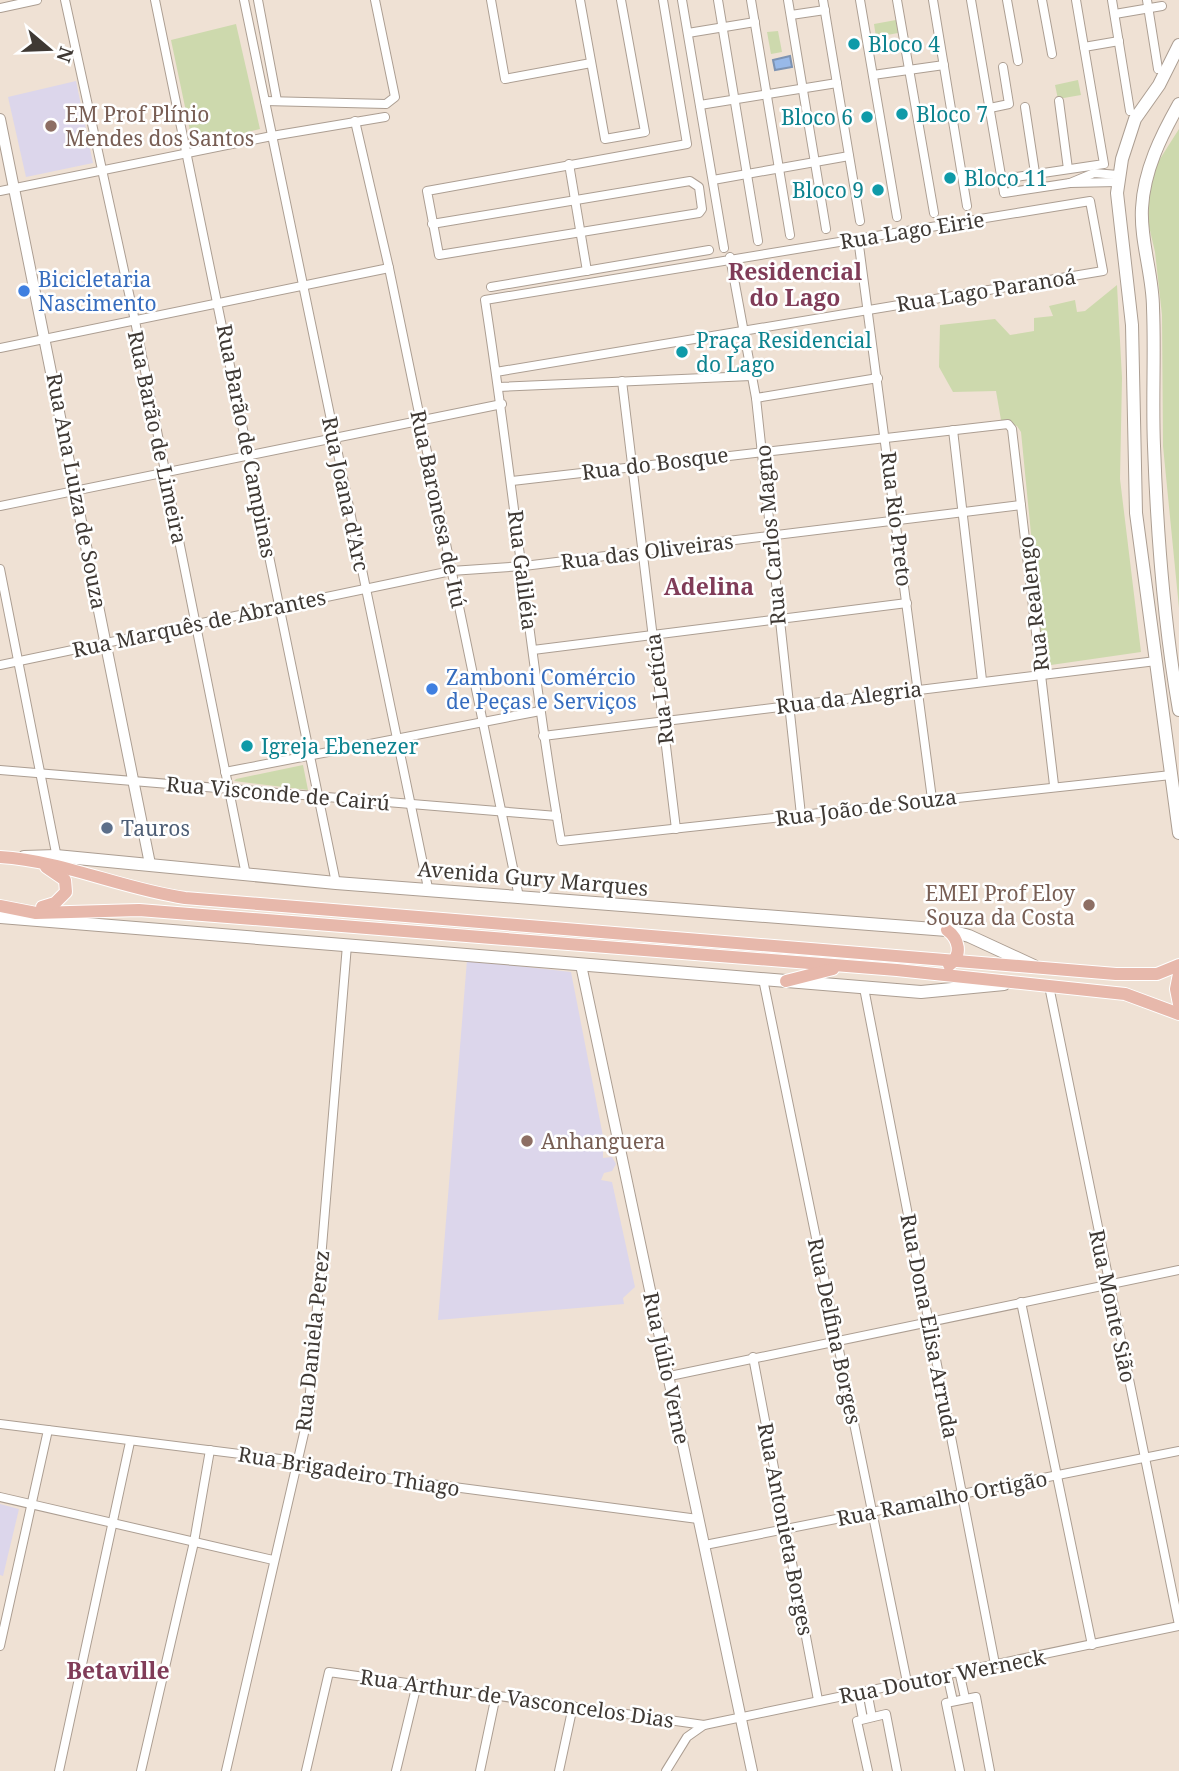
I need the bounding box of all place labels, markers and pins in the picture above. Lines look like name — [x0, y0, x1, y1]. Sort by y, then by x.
place label: Bloco 4 — [868, 30, 940, 58]
marker: Bloco 4 — [846, 36, 862, 52]
place label: EM Prof Plínio Mendes dos Santos — [65, 100, 254, 152]
place label: Bloco 7 — [916, 100, 988, 128]
place label: Bloco 6 — [781, 103, 853, 131]
marker: Bloco 7 — [894, 106, 910, 122]
marker: Bloco 6 — [859, 109, 875, 125]
marker: EM Prof Plínio Mendes dos Santos — [43, 118, 59, 134]
place label: Bloco 11 — [964, 164, 1048, 192]
marker: Bloco 11 — [942, 170, 958, 186]
place label: Bloco 9 — [792, 176, 864, 204]
marker: Bloco 9 — [870, 182, 886, 198]
place label: Bicicletaria Nascimento — [38, 265, 157, 317]
marker: Bicicletaria Nascimento — [16, 283, 32, 299]
place label: Praça Residencial do Lago — [696, 326, 872, 378]
marker: Praça Residencial do Lago — [674, 344, 690, 360]
place label: Zamboni Comércio de Peças e Serviços — [446, 663, 637, 715]
marker: Zamboni Comércio de Peças e Serviços — [424, 681, 440, 697]
place label: Igreja Ebenezer — [261, 732, 419, 760]
marker: Igreja Ebenezer — [239, 738, 255, 754]
place label: Tauros — [121, 814, 190, 842]
marker: Tauros — [99, 820, 115, 836]
place label: EMEI Prof Eloy Souza da Costa — [925, 879, 1075, 931]
marker: EMEI Prof Eloy Souza da Costa — [1081, 897, 1097, 913]
place label: Anhanguera — [541, 1127, 665, 1155]
marker: Anhanguera — [519, 1133, 535, 1149]

